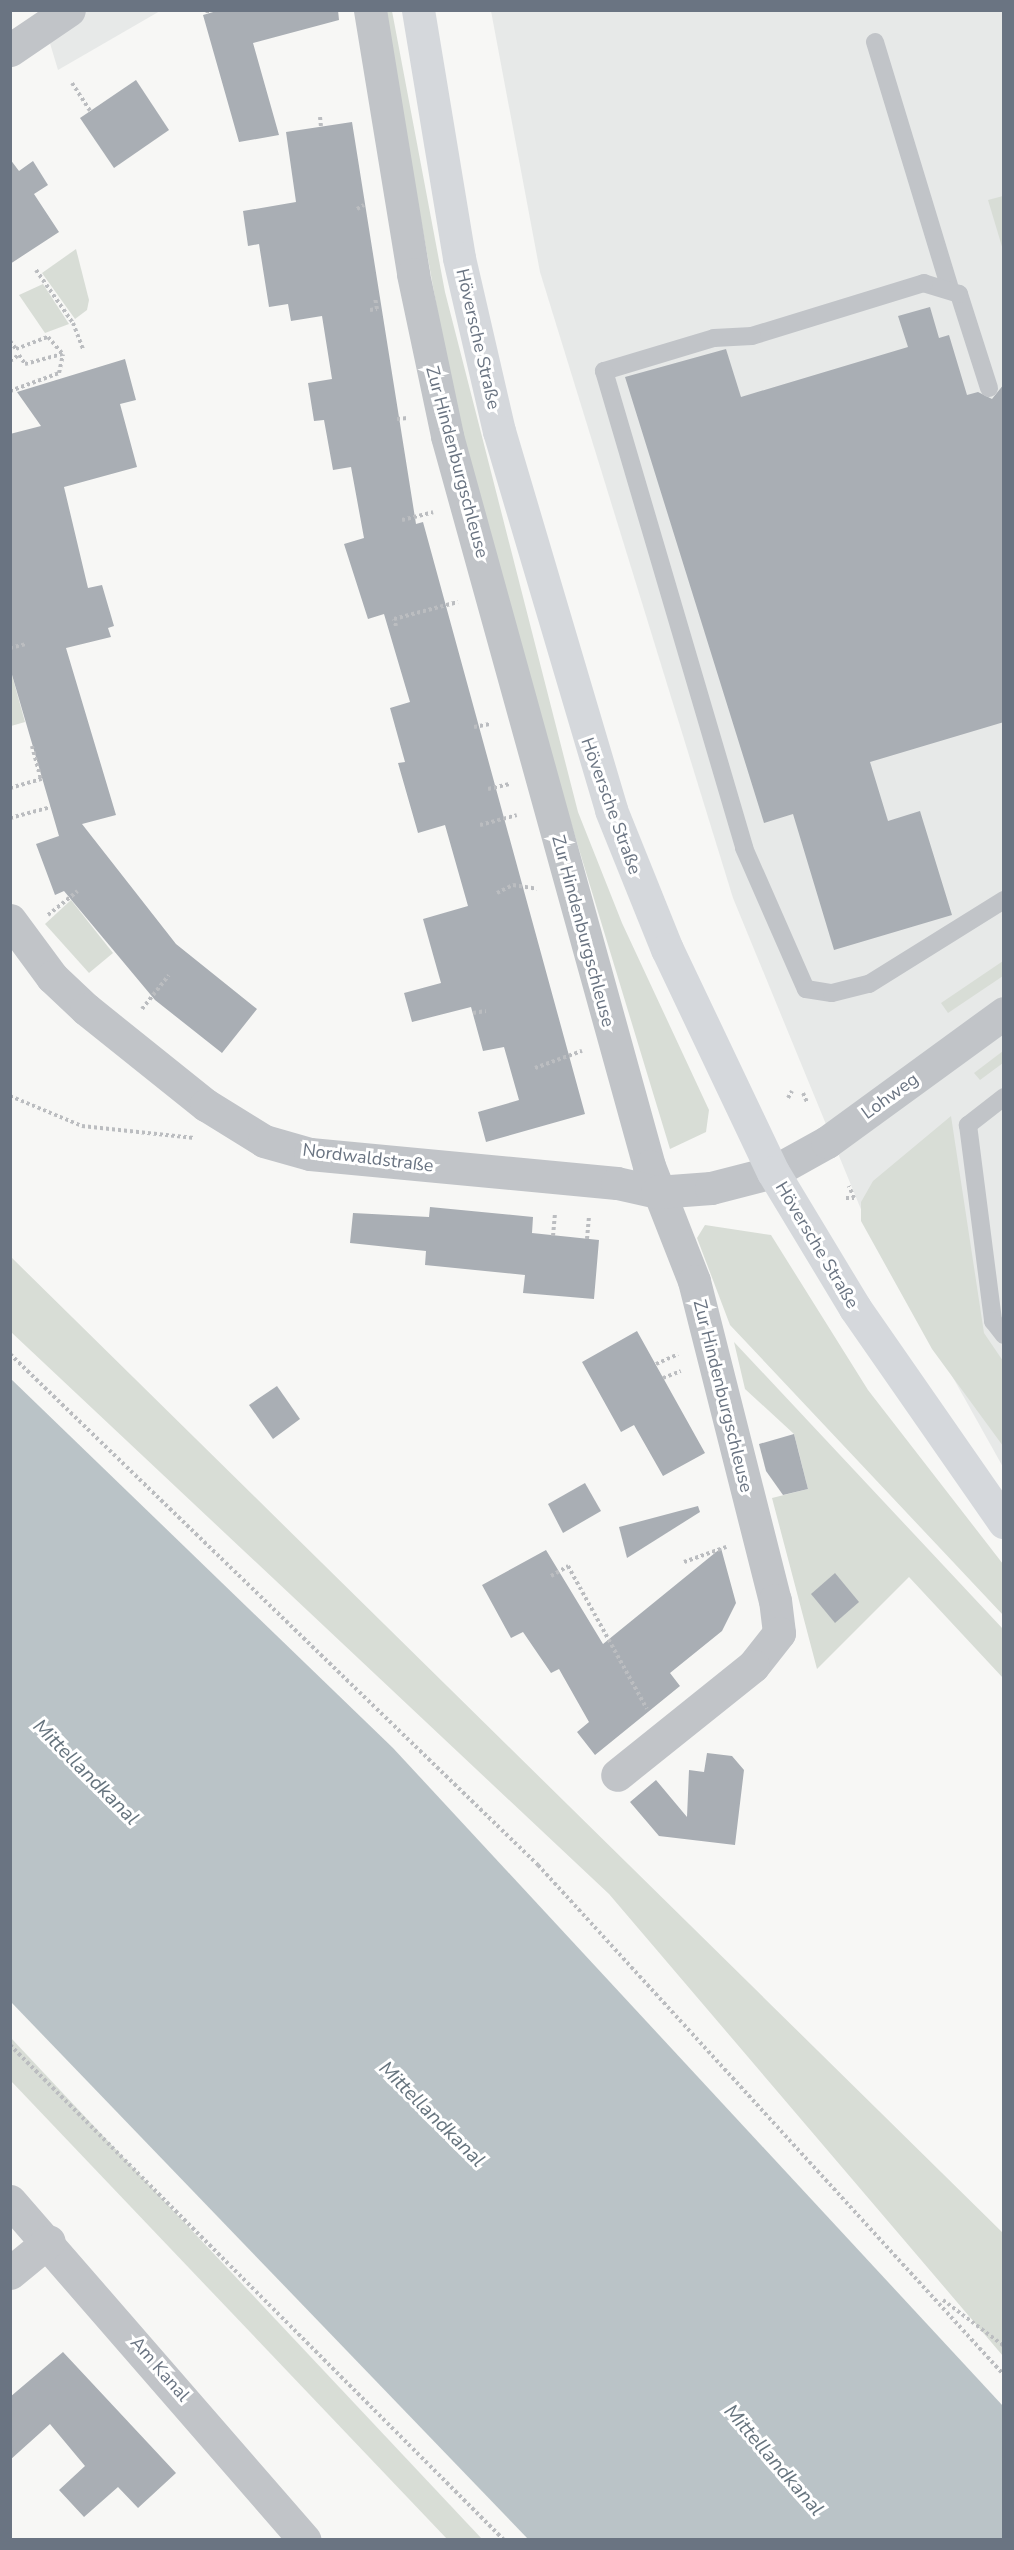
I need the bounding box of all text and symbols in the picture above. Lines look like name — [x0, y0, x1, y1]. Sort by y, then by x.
street label: Höversche Straße — [451, 266, 505, 412]
street label: Zur Hindenburgschleuse — [421, 364, 493, 560]
street label: Höversche Straße — [576, 735, 646, 877]
street label: Zur Hindenburgschleuse — [547, 833, 619, 1029]
street label: Lohweg — [857, 1068, 923, 1124]
street label: Nordwaldstraße — [301, 1139, 435, 1177]
street label: Höversche Straße — [771, 1178, 863, 1312]
street label: Zur Hindenburgschleuse — [689, 1297, 757, 1495]
water label: Mittellandkanal — [28, 1714, 144, 1830]
water label: Mittellandkanal — [374, 2056, 490, 2172]
street label: Am Kanal — [126, 2332, 194, 2406]
water label: Mittellandkanal — [719, 2399, 829, 2521]

